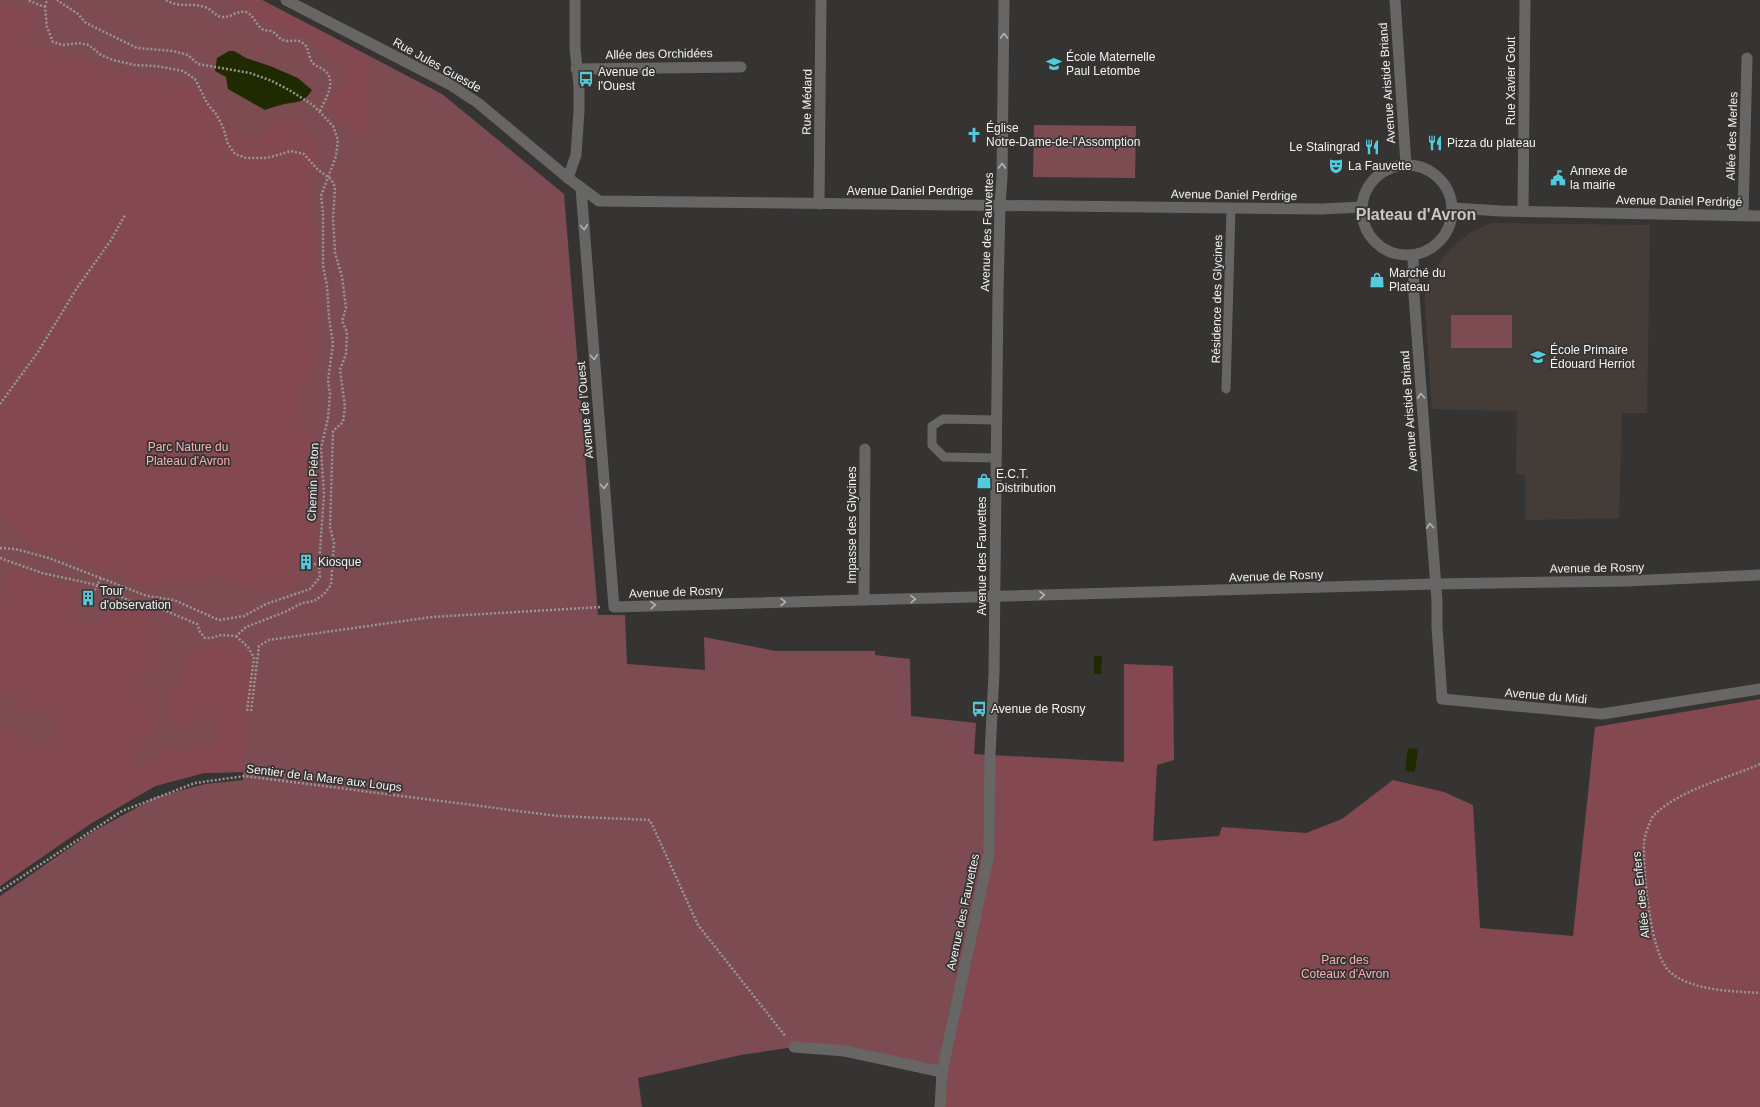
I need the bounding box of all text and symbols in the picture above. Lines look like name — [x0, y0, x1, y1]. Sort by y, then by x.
street label: Avenue Aristide Briand — [1376, 22, 1398, 144]
one-way arrow — [1000, 33, 1008, 39]
street label: Rue Jules Guesde — [390, 35, 484, 95]
street label: Rue Xavier Gout — [1504, 36, 1518, 125]
street label: Allée des Orchidées — [605, 46, 713, 62]
place label: École Maternelle Paul Letombe — [1066, 49, 1156, 78]
school or university icon: École Maternelle Paul Letombe — [1045, 55, 1063, 73]
place label: Avenue de l'Ouest — [598, 65, 655, 93]
street label: Rue Médard — [799, 69, 815, 135]
bus stop icon: Avenue de l'Ouest — [577, 70, 595, 88]
street label: Allée des Merles — [1723, 91, 1741, 181]
place label: Église Notre-Dame-de-l'Assomption — [986, 120, 1140, 149]
church icon: Église Notre-Dame-de-l'Assomption — [965, 126, 983, 144]
restaurant icon: Pizza du plateau — [1426, 134, 1444, 152]
place label: Pizza du plateau — [1447, 136, 1536, 150]
restaurant icon: Le Stalingrad — [1363, 138, 1381, 156]
place label: Le Stalingrad — [1289, 140, 1360, 154]
theatre icon: La Fauvette — [1327, 157, 1345, 175]
place label: La Fauvette — [1348, 159, 1412, 173]
one-way arrow — [998, 163, 1006, 169]
place label: Annexe de la mairie — [1570, 164, 1628, 192]
public building icon: Annexe de la mairie — [1549, 169, 1567, 187]
street label: Avenue des Fauvettes — [978, 172, 996, 292]
street label: Avenue Daniel Perdrige — [847, 184, 974, 198]
street label: Avenue Daniel Perdrige — [1171, 187, 1298, 203]
street label: Avenue Daniel Perdrigé — [1616, 193, 1743, 209]
district label: Plateau d'Avron — [1356, 206, 1476, 223]
one-way arrow — [579, 224, 588, 230]
street label: Résidence des Glycines — [1209, 235, 1225, 363]
place label: Marché du Plateau — [1389, 266, 1446, 294]
shop icon: Marché du Plateau — [1368, 271, 1386, 289]
place label: École Primaire Édouard Herriot — [1550, 342, 1635, 371]
school or university icon: École Primaire Édouard Herriot — [1529, 348, 1547, 366]
street label: Avenue Aristide Briand — [1398, 350, 1420, 472]
one-way arrow — [589, 354, 598, 360]
street label: Avenue de l'Ouest — [574, 360, 596, 459]
one-way arrow — [1416, 393, 1425, 399]
park label: Parc Nature du Plateau d'Avron — [146, 440, 230, 468]
street label: Chemin Piéton — [305, 442, 321, 522]
street label: Impasse des Glycines — [845, 466, 859, 584]
place label: E.C.T. Distribution — [996, 467, 1056, 495]
shop icon: E.C.T. Distribution — [975, 472, 993, 490]
one-way arrow — [600, 483, 609, 489]
street label: Avenue des Fauvettes — [975, 496, 989, 616]
one-way arrow — [1426, 523, 1435, 529]
building icon: Kiosque — [297, 553, 315, 571]
place label: Kiosque — [318, 555, 362, 569]
street label: Avenue de Rosny — [1550, 560, 1644, 576]
street label: Avenue de Rosny — [1229, 567, 1323, 585]
street label: Avenue de Rosny — [629, 583, 723, 601]
place label: Tour d'observation — [100, 584, 171, 612]
building icon: Tour d'observation — [79, 589, 97, 607]
one-way arrow — [1039, 590, 1045, 599]
one-way arrow — [910, 594, 916, 603]
one-way arrow — [780, 598, 786, 606]
one-way arrow — [650, 601, 656, 609]
street label: Avenue du Midi — [1504, 685, 1588, 707]
bus stop icon: Avenue de Rosny — [970, 700, 988, 718]
place label: Avenue de Rosny — [991, 702, 1086, 716]
street label: Sentier de la Mare aux Loups — [245, 761, 403, 795]
street label: Allée des Enfers — [1629, 851, 1653, 939]
street label: Avenue des Fauvettes — [944, 852, 982, 972]
park label: Parc des Coteaux d'Avron — [1301, 953, 1389, 981]

